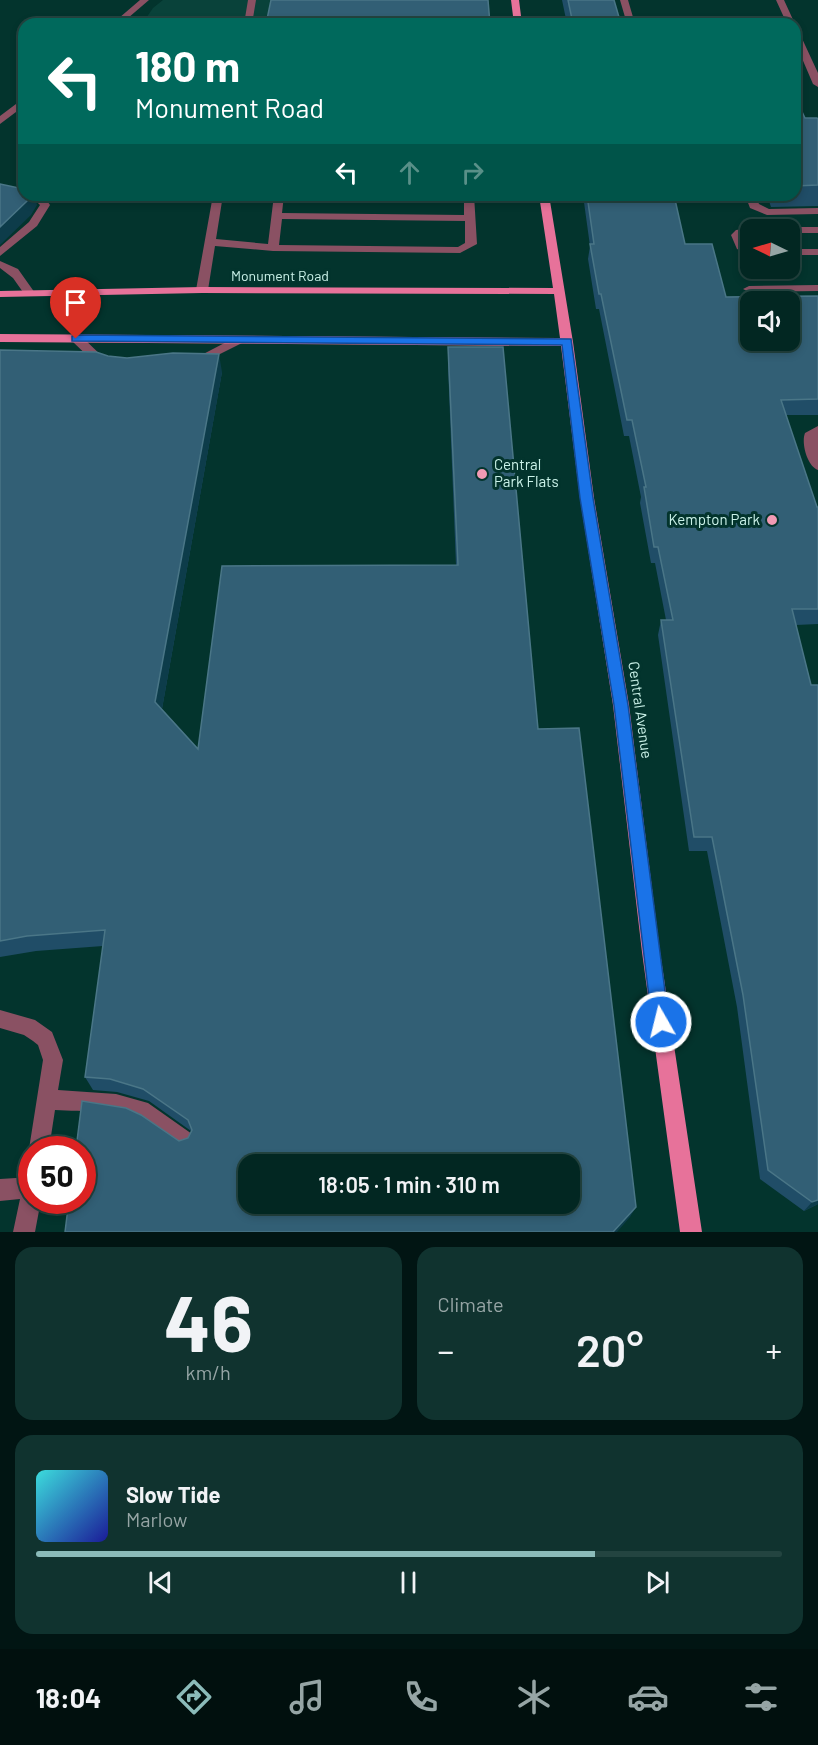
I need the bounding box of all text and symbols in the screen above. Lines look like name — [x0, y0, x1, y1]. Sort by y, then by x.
text: 180 m — [135, 40, 240, 90]
icon: left — [36, 42, 114, 120]
text: Monument Road — [135, 91, 324, 123]
icon: left — [330, 156, 363, 189]
icon: ahead — [393, 156, 426, 189]
icon: right — [456, 156, 489, 189]
north arrow — [740, 219, 800, 279]
map controls — [740, 219, 800, 351]
street label: Monument Road — [231, 267, 329, 284]
pin — [50, 277, 101, 339]
icon: arrive — [59, 286, 92, 319]
button: sound — [740, 291, 800, 351]
place label: Central Park Flats — [494, 455, 559, 490]
marker: Central Park Flats — [475, 467, 489, 481]
place label: Kempton Park — [668, 510, 760, 528]
marker: Kempton Park — [765, 513, 779, 527]
street label: Central Avenue — [625, 660, 657, 760]
position arrow — [629, 990, 693, 1054]
speed limit sign: 50 — [18, 1136, 96, 1214]
text: 18:05 · 1 min · 310 m — [318, 1171, 500, 1197]
text: 46 — [164, 1274, 253, 1368]
text: Climate — [438, 1292, 504, 1316]
text: 20° — [576, 1322, 643, 1376]
text: − — [438, 1330, 454, 1370]
text: + — [766, 1330, 782, 1370]
text: km/h — [186, 1360, 231, 1384]
text: Slow Tide — [126, 1481, 221, 1507]
text: Marlow — [126, 1507, 187, 1531]
icon: previous — [144, 1566, 177, 1599]
icon: pause — [392, 1566, 425, 1599]
icon: next — [641, 1566, 674, 1599]
icon: directions — [173, 1676, 215, 1718]
icon: music — [286, 1676, 328, 1718]
icon: phone — [400, 1676, 442, 1718]
icon: climate — [513, 1676, 555, 1718]
icon: car — [627, 1676, 669, 1718]
icon: filters — [740, 1676, 782, 1718]
text: 18:04 — [36, 1681, 101, 1713]

